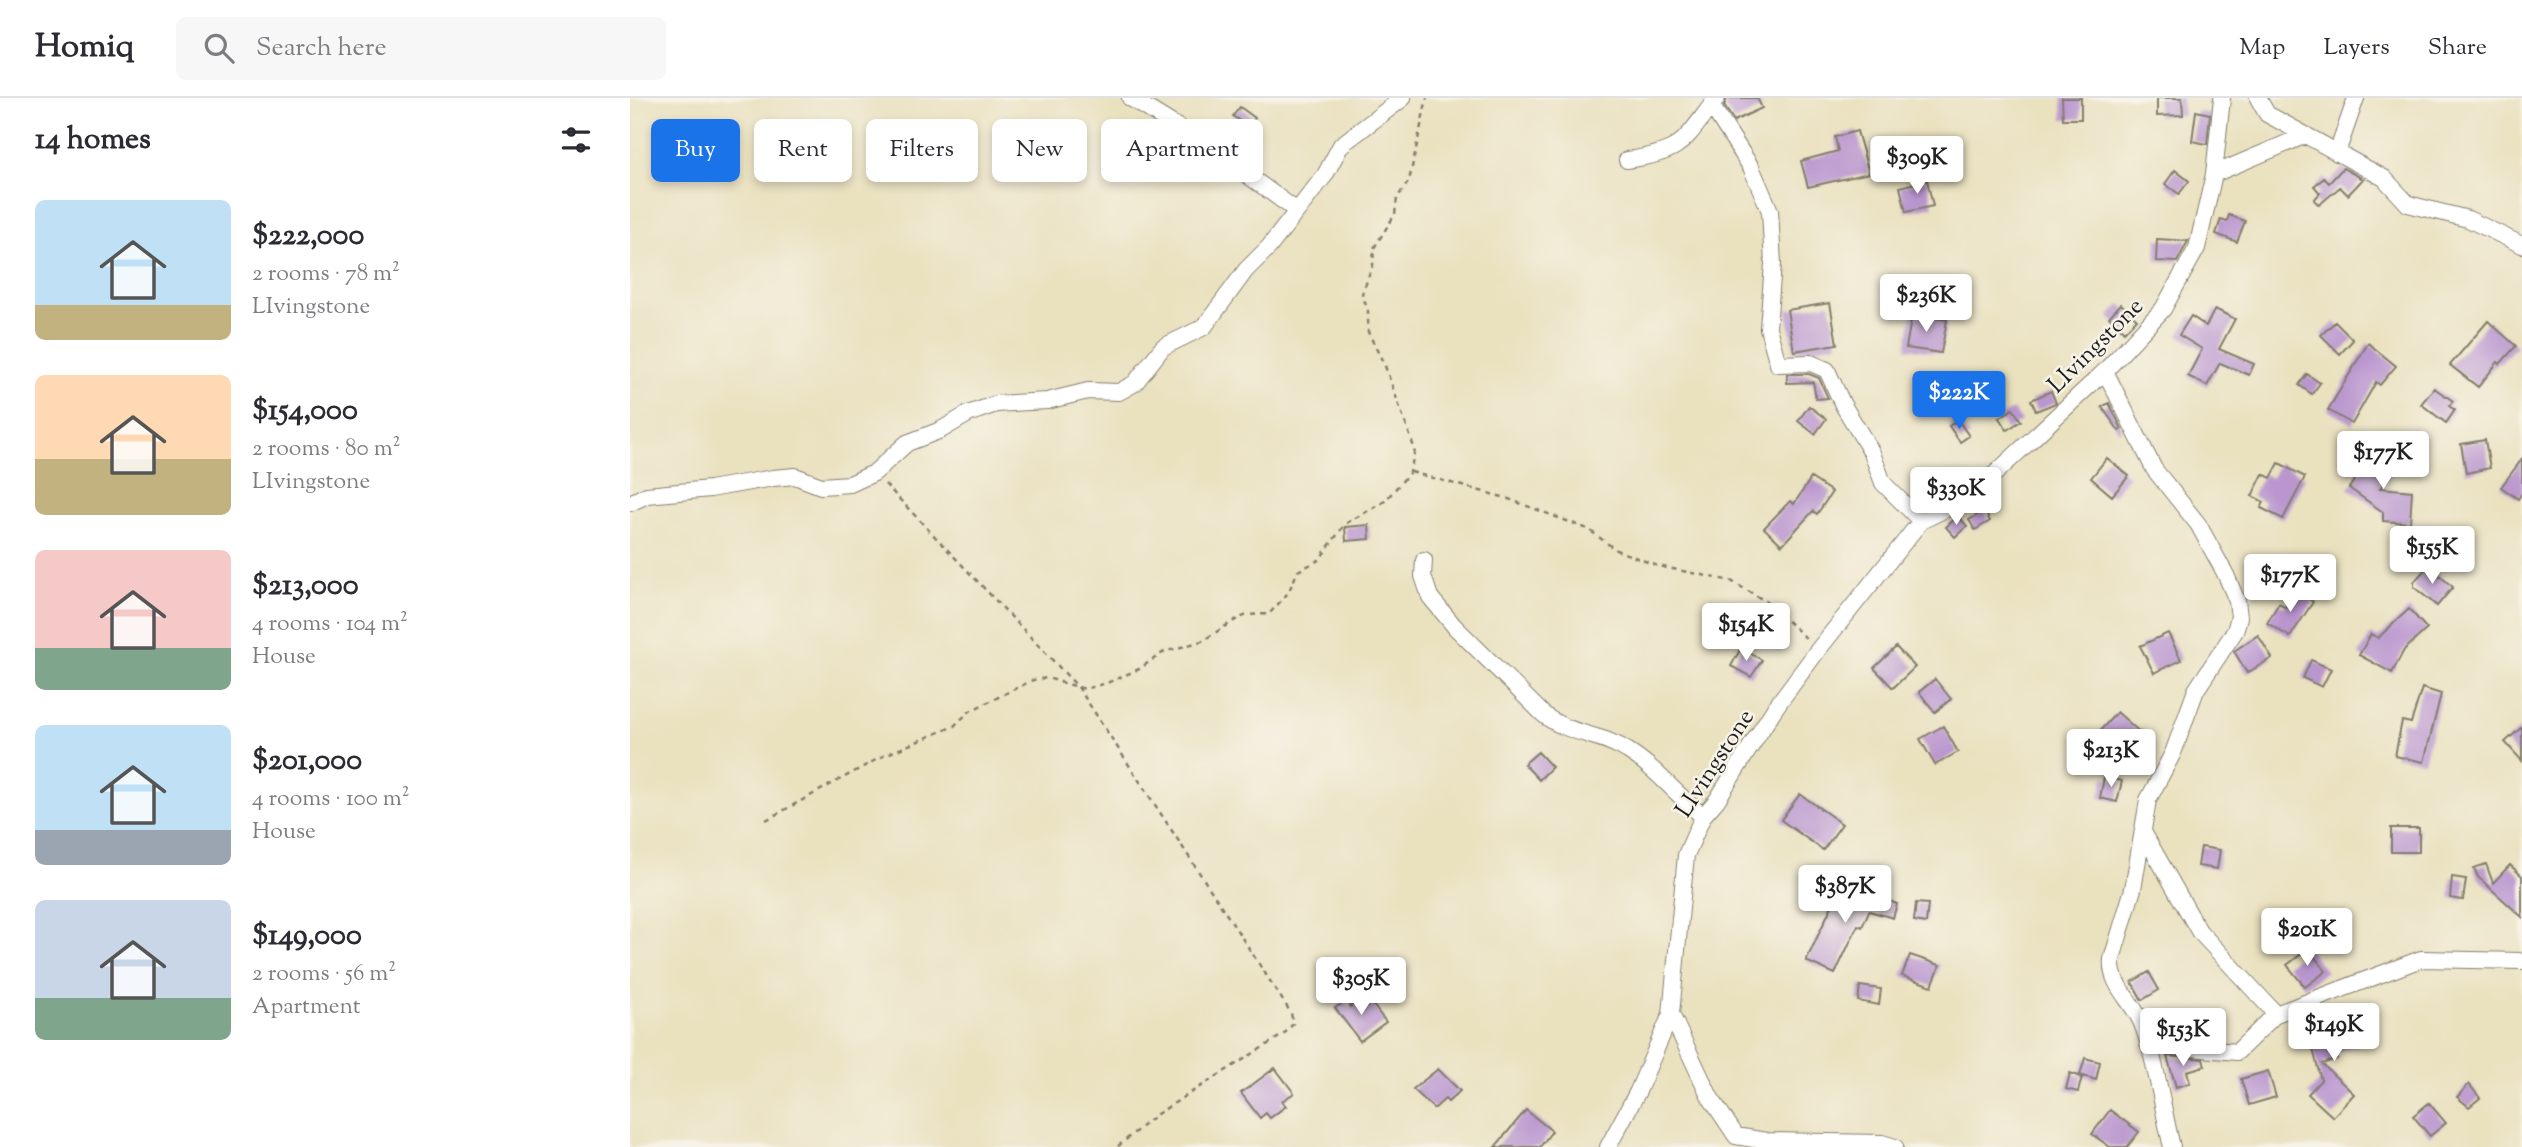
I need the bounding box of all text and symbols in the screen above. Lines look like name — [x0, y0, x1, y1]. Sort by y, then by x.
search box — [176, 17, 666, 80]
text: Homiq — [35, 24, 134, 72]
icon: search — [200, 29, 238, 67]
text: Search here — [256, 30, 387, 67]
text: Map — [2239, 31, 2285, 65]
text: Layers — [2323, 31, 2390, 65]
text: Share — [2428, 31, 2487, 65]
text: 14 homes — [35, 119, 151, 162]
chip: Buy — [651, 119, 740, 182]
chip: Rent — [754, 119, 852, 182]
chip: Filters — [866, 119, 978, 182]
chip: New — [992, 119, 1087, 182]
chip: Apartment — [1101, 119, 1263, 182]
icon: filters — [557, 121, 595, 159]
pin: $309K — [1868, 136, 1966, 196]
text: $309K — [1886, 142, 1948, 175]
text: $222,000 — [252, 215, 364, 258]
icon: home — [91, 228, 175, 312]
text: 2 rooms · 78 m² — [252, 258, 400, 291]
pin: $236K — [1877, 274, 1975, 334]
text: $236K — [1896, 280, 1956, 313]
text: LIvingstone — [252, 291, 370, 324]
street label: LIvingstone — [2041, 291, 2152, 402]
pin: $222K — [1910, 372, 2008, 431]
text: $222K — [1928, 377, 1990, 410]
text: $154,000 — [252, 390, 358, 433]
icon: home — [91, 403, 175, 487]
pin: $177K — [2334, 432, 2432, 491]
text: 2 rooms · 80 m² — [252, 433, 400, 466]
text: $177K — [2353, 437, 2413, 470]
text: LIvingstone — [252, 466, 370, 499]
pin: $330K — [1907, 468, 2005, 527]
text: $330K — [1926, 473, 1986, 506]
pin: $155K — [2383, 526, 2481, 586]
text: $155K — [2406, 532, 2458, 565]
pin: $177K — [2241, 554, 2339, 614]
text: $177K — [2260, 560, 2320, 593]
text: $213,000 — [252, 565, 359, 608]
icon: home — [91, 578, 175, 662]
pin: $154K — [1697, 603, 1795, 663]
text: 4 rooms · 104 m² — [252, 608, 408, 641]
text: $154K — [1718, 609, 1774, 642]
text: House — [252, 641, 316, 674]
street label: LIvingstone — [1668, 703, 1764, 825]
pin: $213K — [2062, 730, 2160, 789]
text: $213K — [2083, 735, 2139, 768]
text: $201,000 — [252, 740, 362, 783]
icon: home — [91, 753, 175, 837]
text: 4 rooms · 100 m² — [252, 783, 410, 816]
text: House — [252, 816, 316, 849]
pin: $387K — [1796, 866, 1894, 925]
text: $387K — [1814, 871, 1876, 904]
pin: $201K — [2258, 908, 2356, 968]
text: $201K — [2277, 914, 2337, 947]
text: $149,000 — [252, 915, 362, 958]
icon: home — [91, 928, 175, 1012]
text: 2 rooms · 56 m² — [252, 958, 396, 991]
pin: $305K — [1312, 958, 1410, 1017]
text: $305K — [1332, 963, 1390, 996]
text: Apartment — [252, 991, 361, 1024]
pin: $149K — [2285, 1004, 2383, 1063]
pin: $153K — [2134, 1009, 2232, 1068]
text: $149K — [2304, 1009, 2364, 1042]
text: $153K — [2156, 1014, 2210, 1047]

